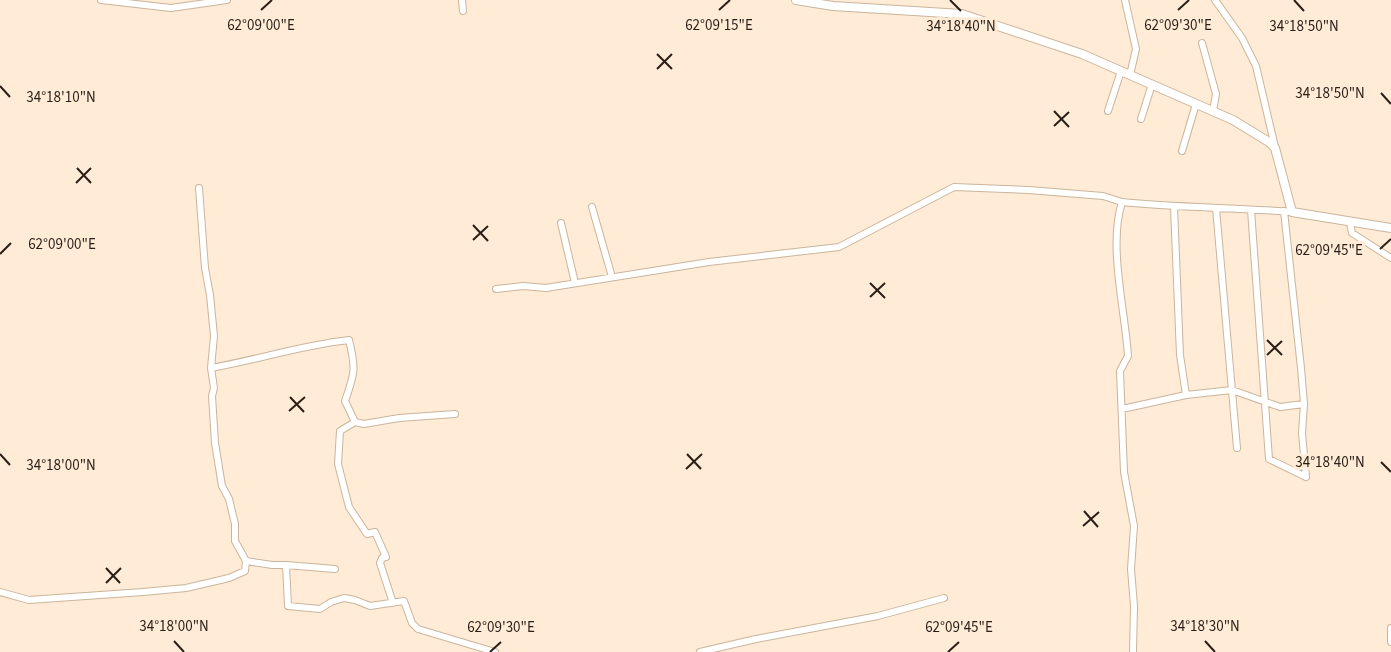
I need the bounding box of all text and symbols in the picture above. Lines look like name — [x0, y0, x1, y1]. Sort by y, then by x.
text: 62°09'00"E — [227, 15, 295, 36]
text: 62°09'15"E — [685, 15, 753, 36]
text: 62°09'30"E — [1144, 15, 1212, 36]
text: 34°18'40"N — [926, 16, 996, 37]
text: 34°18'50"N — [1269, 16, 1339, 37]
text: 34°18'50"N — [1295, 83, 1365, 104]
text: 34°18'10"N — [26, 87, 96, 108]
text: 62°09'00"E — [28, 234, 96, 255]
text: 62°09'45"E — [1295, 240, 1363, 261]
text: 34°18'40"N — [1295, 452, 1365, 473]
text: 34°18'00"N — [26, 455, 96, 476]
text: 34°18'00"N — [139, 616, 209, 637]
text: 34°18'30"N — [1170, 616, 1240, 637]
text: 62°09'30"E — [467, 617, 535, 638]
text: 62°09'45"E — [925, 617, 993, 638]

